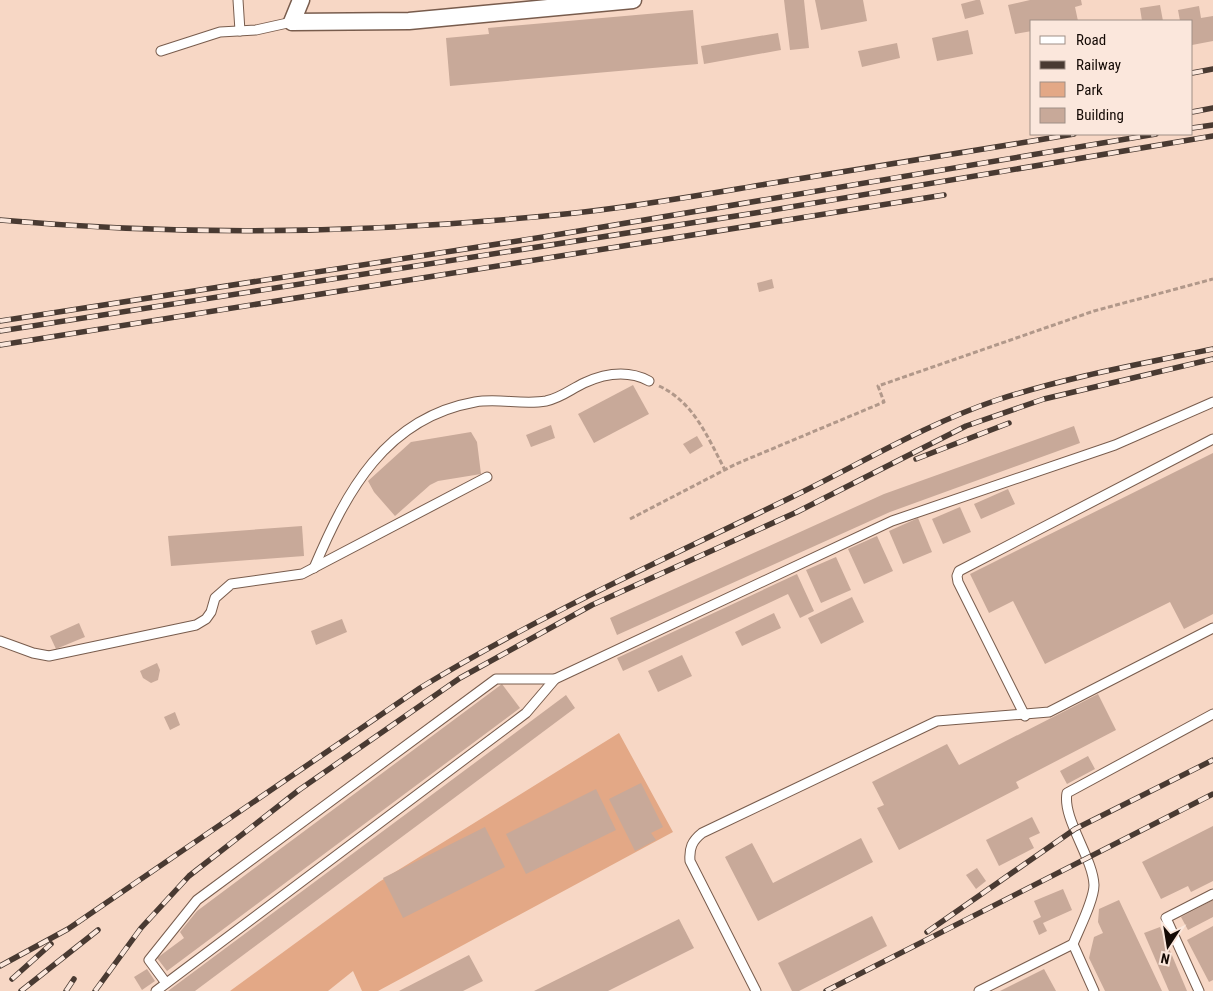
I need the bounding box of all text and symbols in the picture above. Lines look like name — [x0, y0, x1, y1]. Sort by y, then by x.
legend — [1030, 20, 1193, 135]
text: Road — [1076, 31, 1106, 49]
text: Railway — [1076, 56, 1121, 74]
text: Park — [1076, 81, 1103, 99]
text: Building — [1076, 106, 1124, 124]
north arrow — [1143, 921, 1193, 971]
text: N — [1159, 950, 1171, 967]

